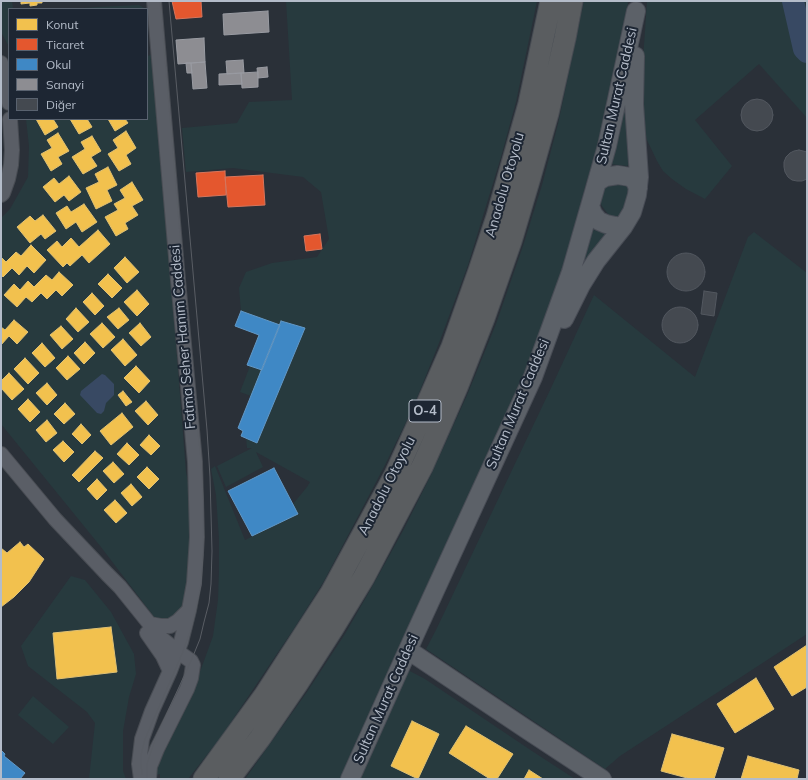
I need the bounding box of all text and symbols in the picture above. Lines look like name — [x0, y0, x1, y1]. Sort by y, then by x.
legend — [8, 8, 148, 120]
text: Konut — [46, 17, 78, 32]
street label: Sultan Murat Caddesi — [593, 26, 641, 166]
text: Ticaret — [46, 37, 84, 52]
text: Okul — [46, 57, 71, 72]
text: Sanayi — [46, 77, 84, 92]
text: Diğer — [46, 97, 76, 112]
street label: Anadolu Otoyolu — [482, 130, 528, 240]
street label: Fatma Seher Hanım Caddesi — [167, 244, 199, 430]
street label: Sultan Murat Caddesi — [483, 336, 553, 472]
road number: O-4 — [409, 400, 441, 422]
street label: Anadolu Otoyolu — [355, 434, 419, 538]
street label: Sultan Murat Caddesi — [350, 632, 422, 766]

